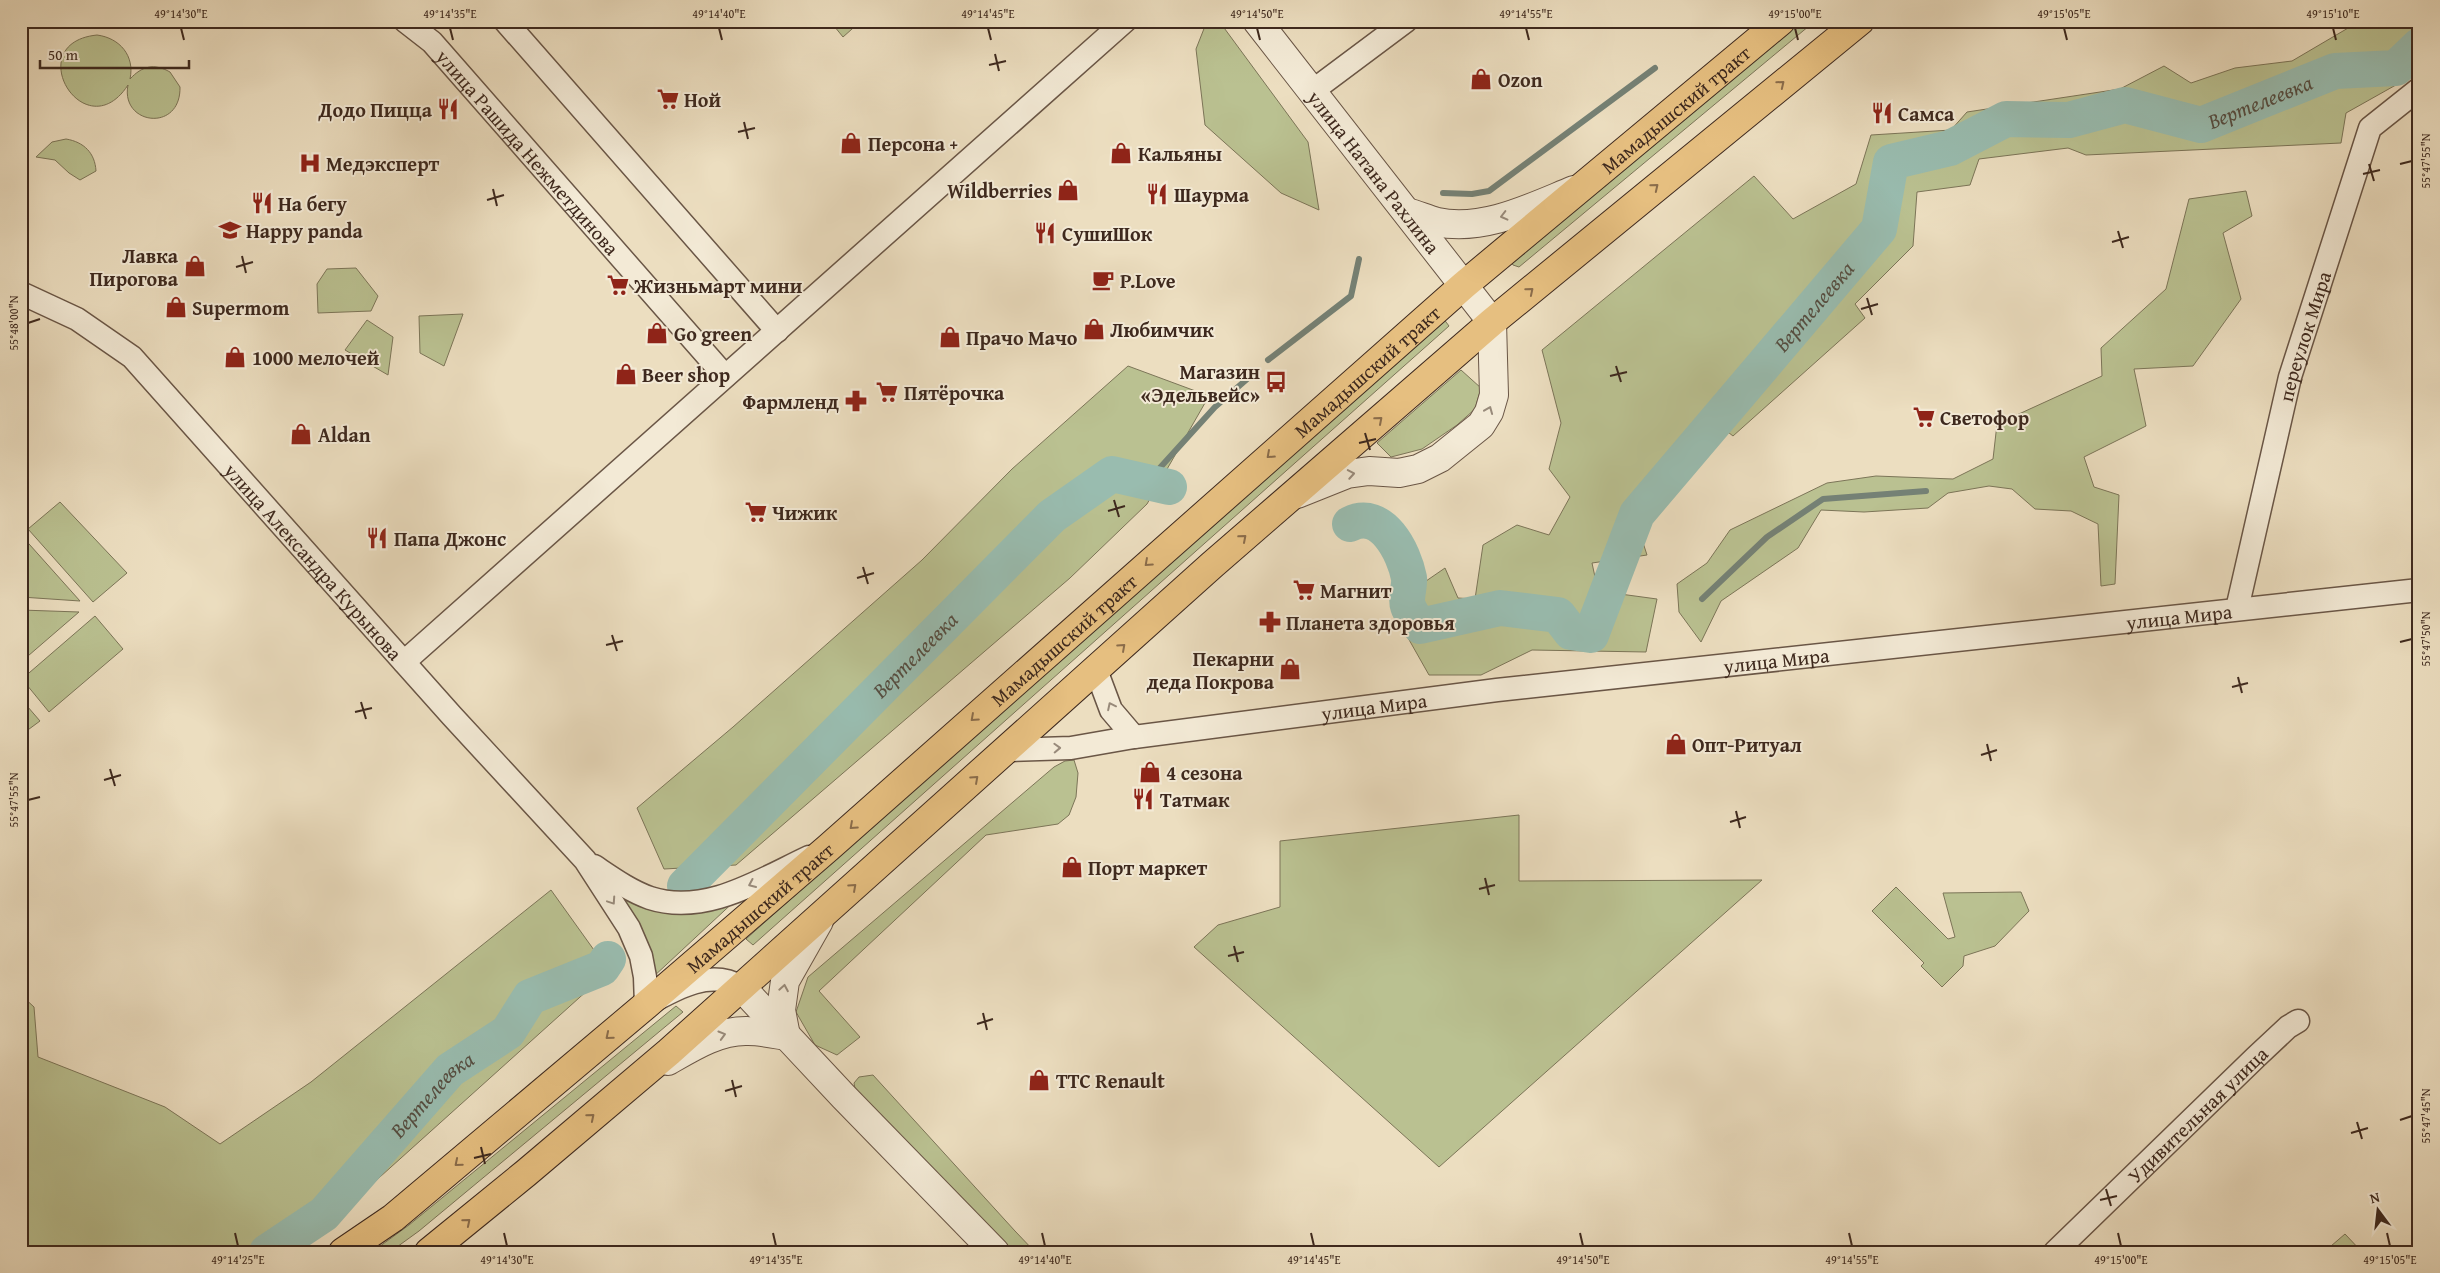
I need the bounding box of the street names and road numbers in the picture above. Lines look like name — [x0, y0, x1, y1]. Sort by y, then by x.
street label: Мамадышский тракт — [1594, 38, 1757, 180]
street label: улица Рашида Нежметдинова — [429, 42, 627, 261]
street label: улица Натана Рахлина — [1301, 83, 1448, 260]
street label: переулок Мира — [2270, 267, 2338, 404]
street label: Мамадышский тракт — [1287, 298, 1446, 444]
street label: улица Александра Курынова — [217, 455, 410, 666]
street label: Мамадышский тракт — [984, 567, 1143, 712]
street label: улица Мира — [2124, 596, 2234, 636]
street label: улица Мира — [1721, 640, 1831, 680]
street label: улица Мира — [1318, 685, 1429, 727]
street label: Мамадышский тракт — [679, 835, 840, 979]
street label: Удивительная улица — [2120, 1039, 2274, 1189]

